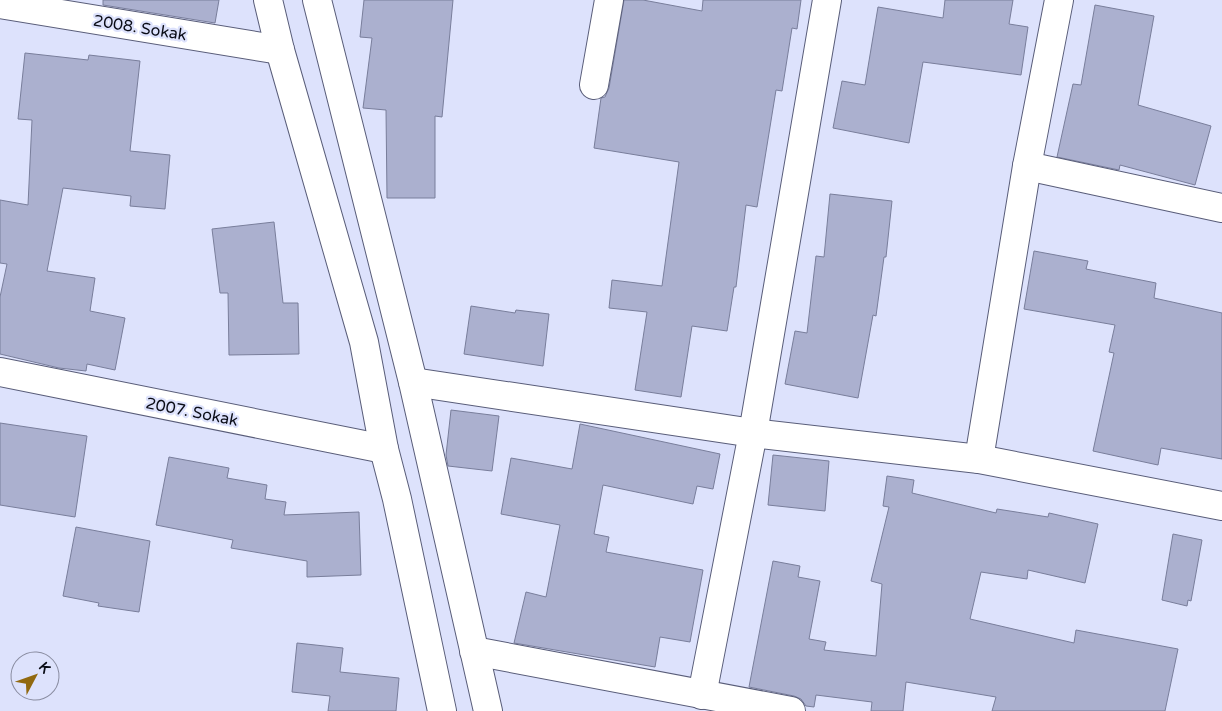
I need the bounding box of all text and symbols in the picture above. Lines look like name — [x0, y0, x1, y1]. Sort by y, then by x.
street label: 2008. Sokak — [92, 11, 188, 45]
street label: 2007. Sokak — [144, 393, 240, 431]
north arrow — [10, 651, 60, 701]
text: K — [35, 659, 54, 677]

